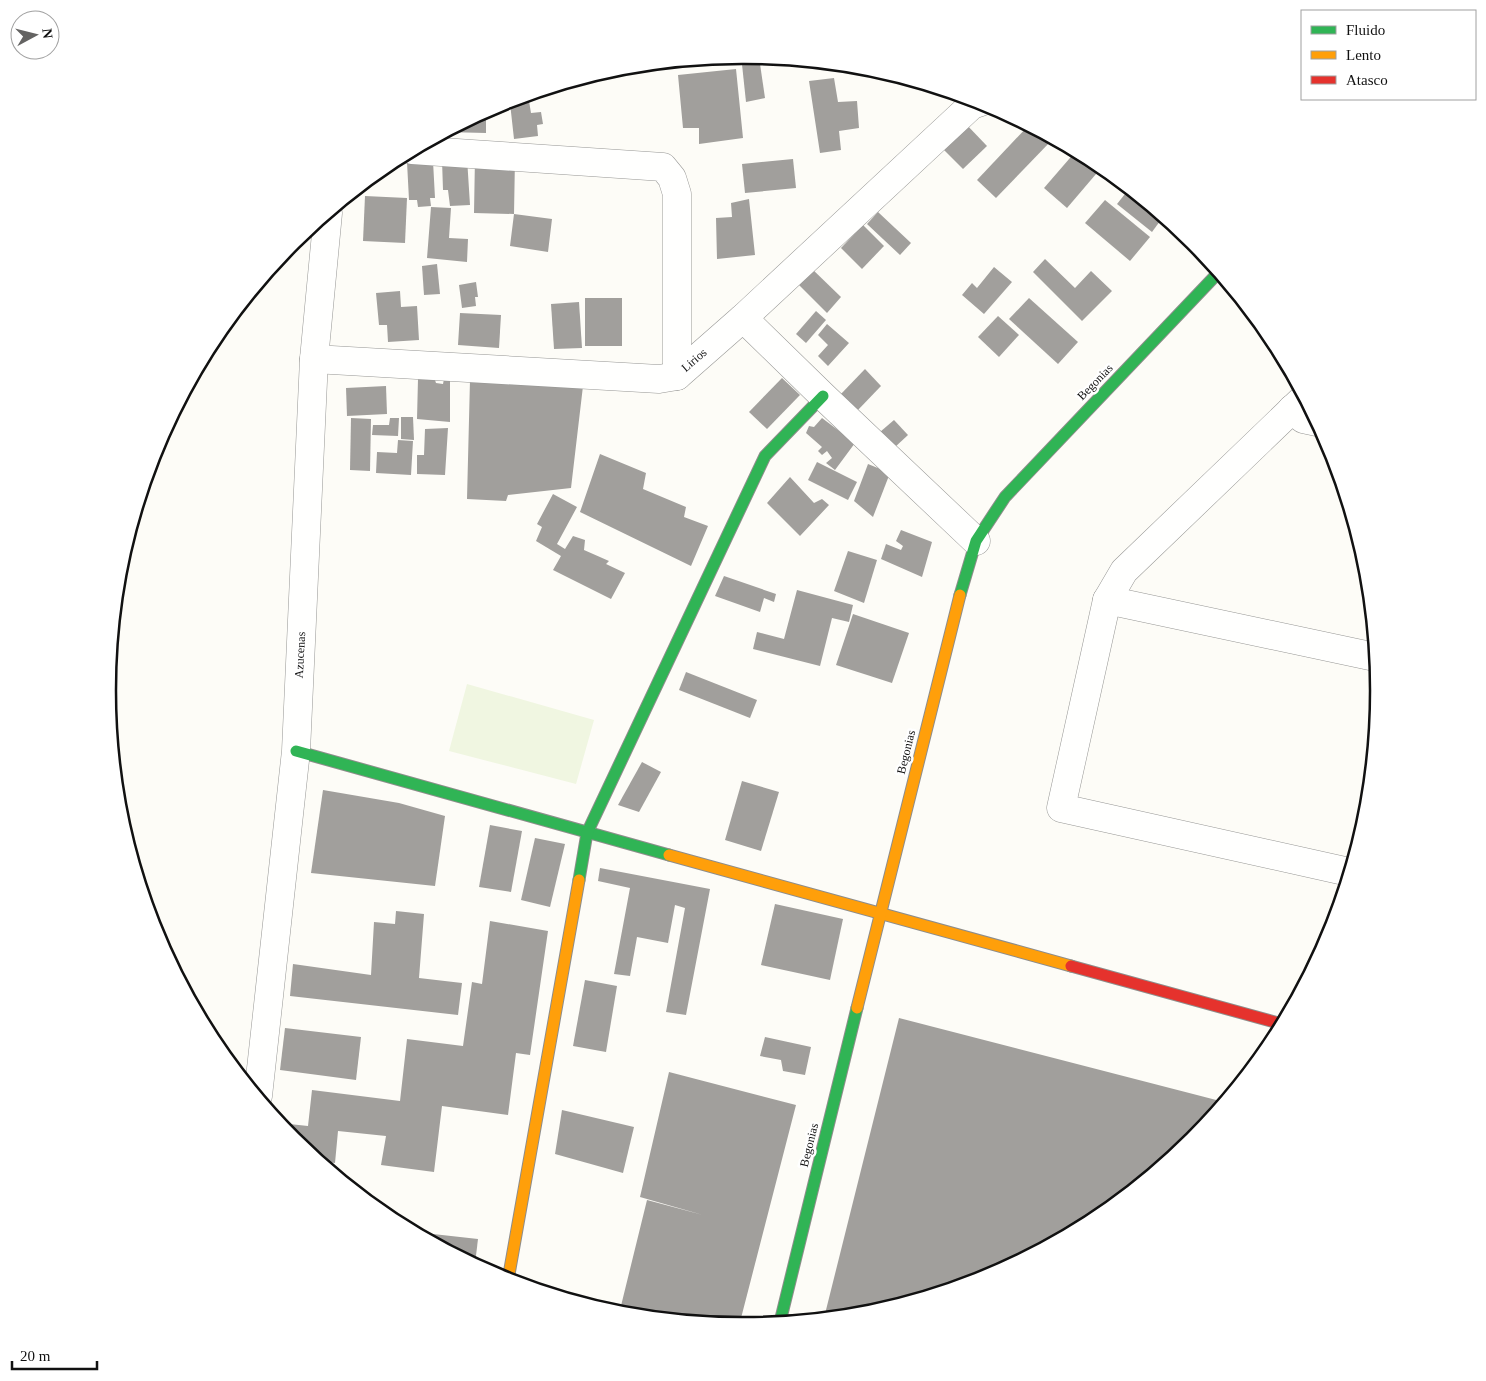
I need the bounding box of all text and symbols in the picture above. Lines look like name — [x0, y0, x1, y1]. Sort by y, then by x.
north arrow — [10, 10, 60, 60]
legend — [1301, 10, 1476, 100]
text: Fluido — [1346, 22, 1385, 38]
text: N — [39, 28, 55, 39]
text: Lento — [1346, 47, 1381, 63]
text: Atasco — [1346, 72, 1388, 88]
street label: Lirios — [679, 345, 710, 375]
street label: Begonias — [1074, 361, 1116, 403]
street label: Azucenas — [292, 631, 308, 679]
street label: Begonias — [894, 728, 918, 775]
street label: Begonias — [797, 1121, 821, 1168]
scale bar — [12, 1338, 98, 1370]
text: 20 m — [20, 1348, 51, 1364]

